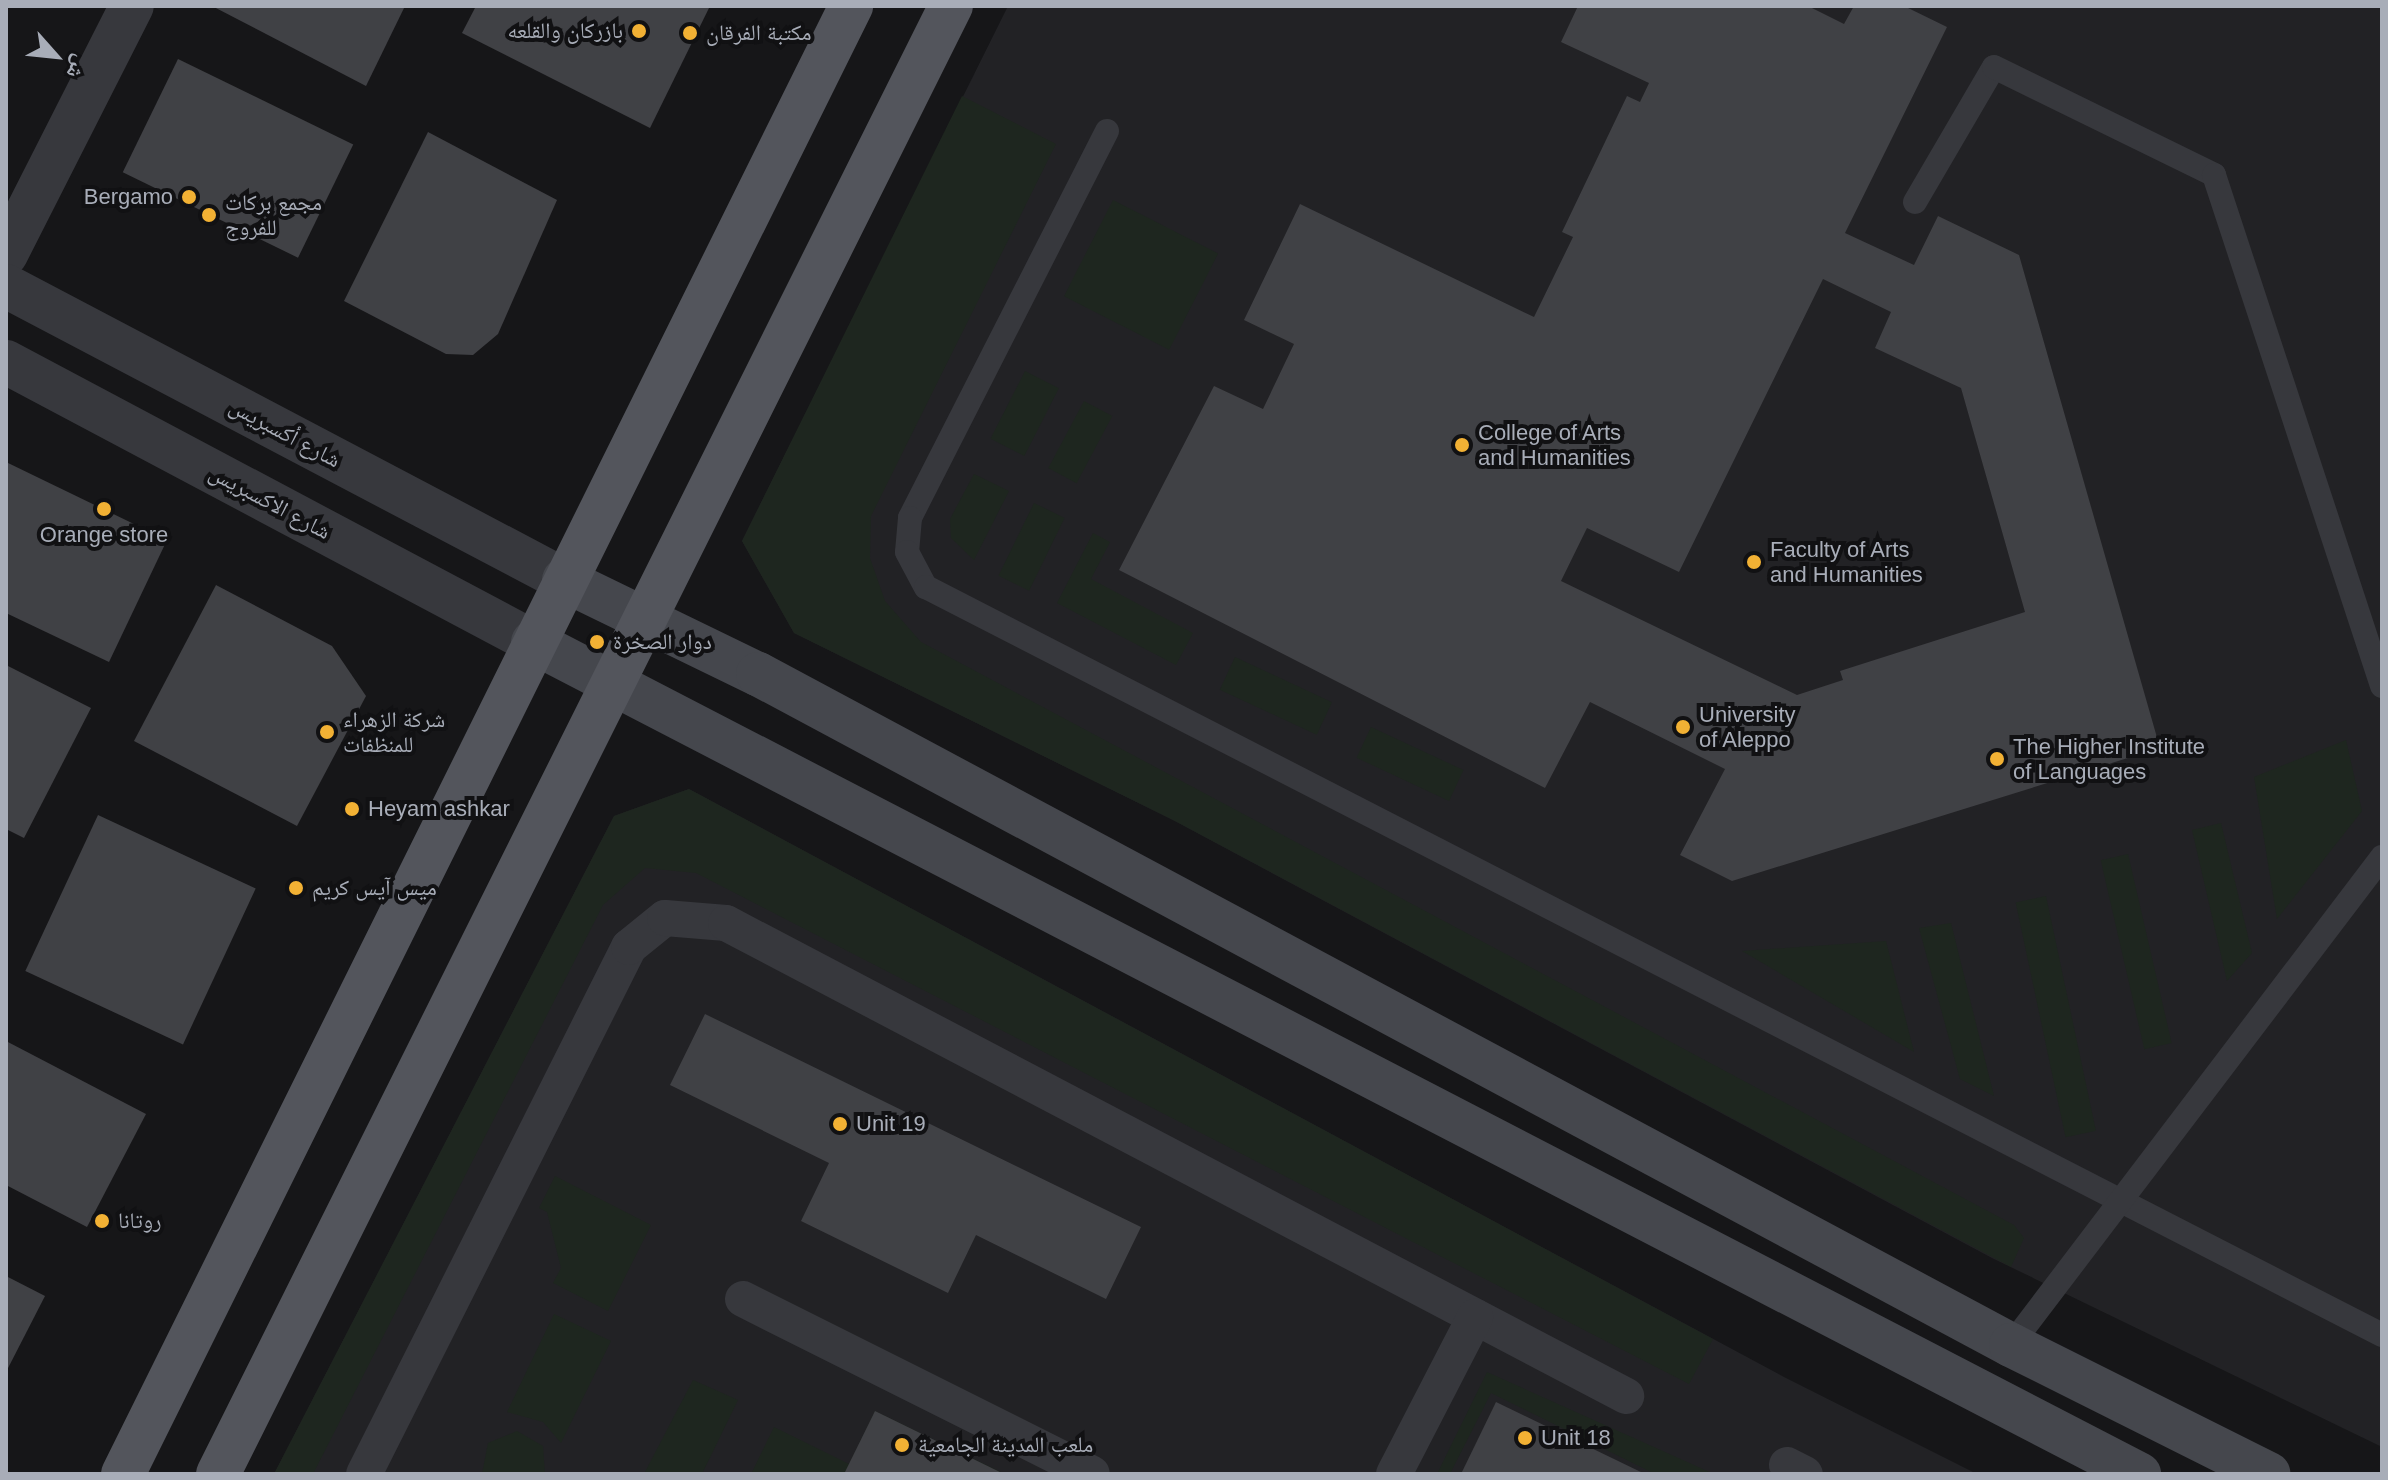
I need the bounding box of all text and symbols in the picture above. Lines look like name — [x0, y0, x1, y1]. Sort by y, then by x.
north arrow — [16, 16, 96, 96]
place label: بازركان والقلعه — [508, 18, 623, 44]
place label: مكتبة الفرقان — [706, 20, 812, 46]
marker: بازركان والقلعه — [630, 22, 648, 40]
marker: مكتبة الفرقان — [681, 24, 699, 42]
text: ش — [61, 51, 94, 83]
place label: Bergamo — [84, 184, 173, 210]
marker: Bergamo — [180, 188, 198, 206]
place label: مجمع بركات للفروج — [225, 189, 322, 240]
marker: مجمع بركات للفروج — [200, 206, 218, 224]
street label: شارع أكسبريس — [225, 393, 345, 473]
place label: College of Arts and Humanities — [1478, 419, 1631, 470]
marker: College of Arts and Humanities — [1453, 436, 1471, 454]
street label: شارع الاكسبريس — [205, 459, 335, 545]
marker: Orange store — [95, 500, 113, 518]
place label: Orange store — [40, 522, 168, 548]
place label: Faculty of Arts and Humanities — [1770, 536, 1923, 588]
marker: Faculty of Arts and Humanities — [1745, 553, 1763, 571]
place label: دوار الصخرة — [613, 629, 712, 655]
marker: دوار الصخرة — [588, 633, 606, 651]
place label: University of Aleppo — [1699, 701, 1796, 752]
place label: شركة الزهراء للمنظفات — [343, 706, 445, 758]
marker: University of Aleppo — [1674, 718, 1692, 736]
marker: شركة الزهراء للمنظفات — [318, 723, 336, 741]
place label: The Higher Institute of Languages — [2013, 733, 2205, 784]
marker: The Higher Institute of Languages — [1988, 750, 2006, 768]
place label: Heyam ashkar — [368, 796, 510, 822]
marker: Heyam ashkar — [343, 800, 361, 818]
place label: ميس آيس كريم — [312, 875, 437, 901]
marker: ميس آيس كريم — [287, 879, 305, 897]
place label: Unit 19 — [856, 1111, 926, 1137]
marker: Unit 19 — [831, 1115, 849, 1133]
place label: روتانا — [118, 1208, 162, 1234]
marker: روتانا — [93, 1212, 111, 1230]
place label: Unit 18 — [1541, 1425, 1611, 1451]
marker: Unit 18 — [1516, 1429, 1534, 1447]
place label: ملعب المدينة الجامعية — [918, 1432, 1093, 1458]
marker: ملعب المدينة الجامعية — [893, 1436, 911, 1454]

